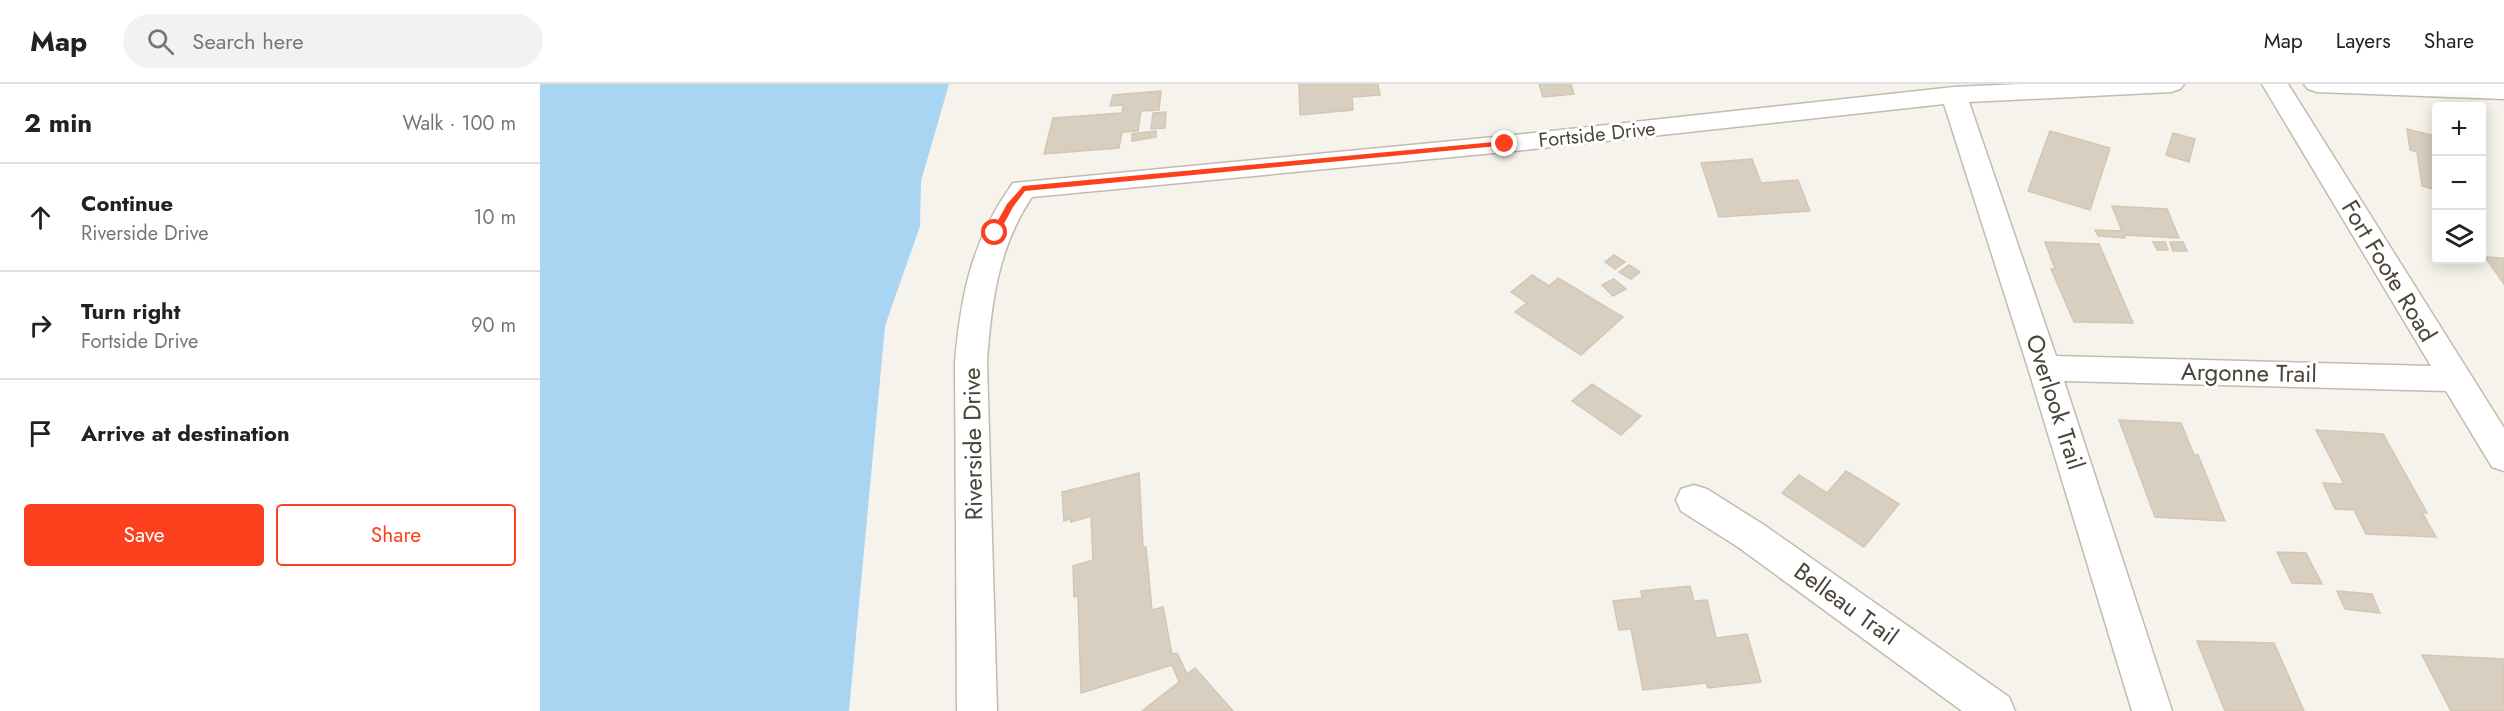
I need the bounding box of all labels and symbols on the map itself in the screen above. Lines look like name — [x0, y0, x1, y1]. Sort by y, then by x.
street label: Fortside Drive — [1537, 114, 1657, 155]
route end — [1491, 130, 1517, 156]
street label: Fort Foote Road — [2333, 193, 2446, 348]
route start — [981, 219, 1007, 245]
street label: Overlook Trail — [2017, 330, 2094, 474]
street label: Argonne Trail — [2181, 354, 2317, 391]
street label: Riverside Drive — [954, 367, 991, 521]
street label: Belleau Trail — [1787, 554, 1906, 653]

